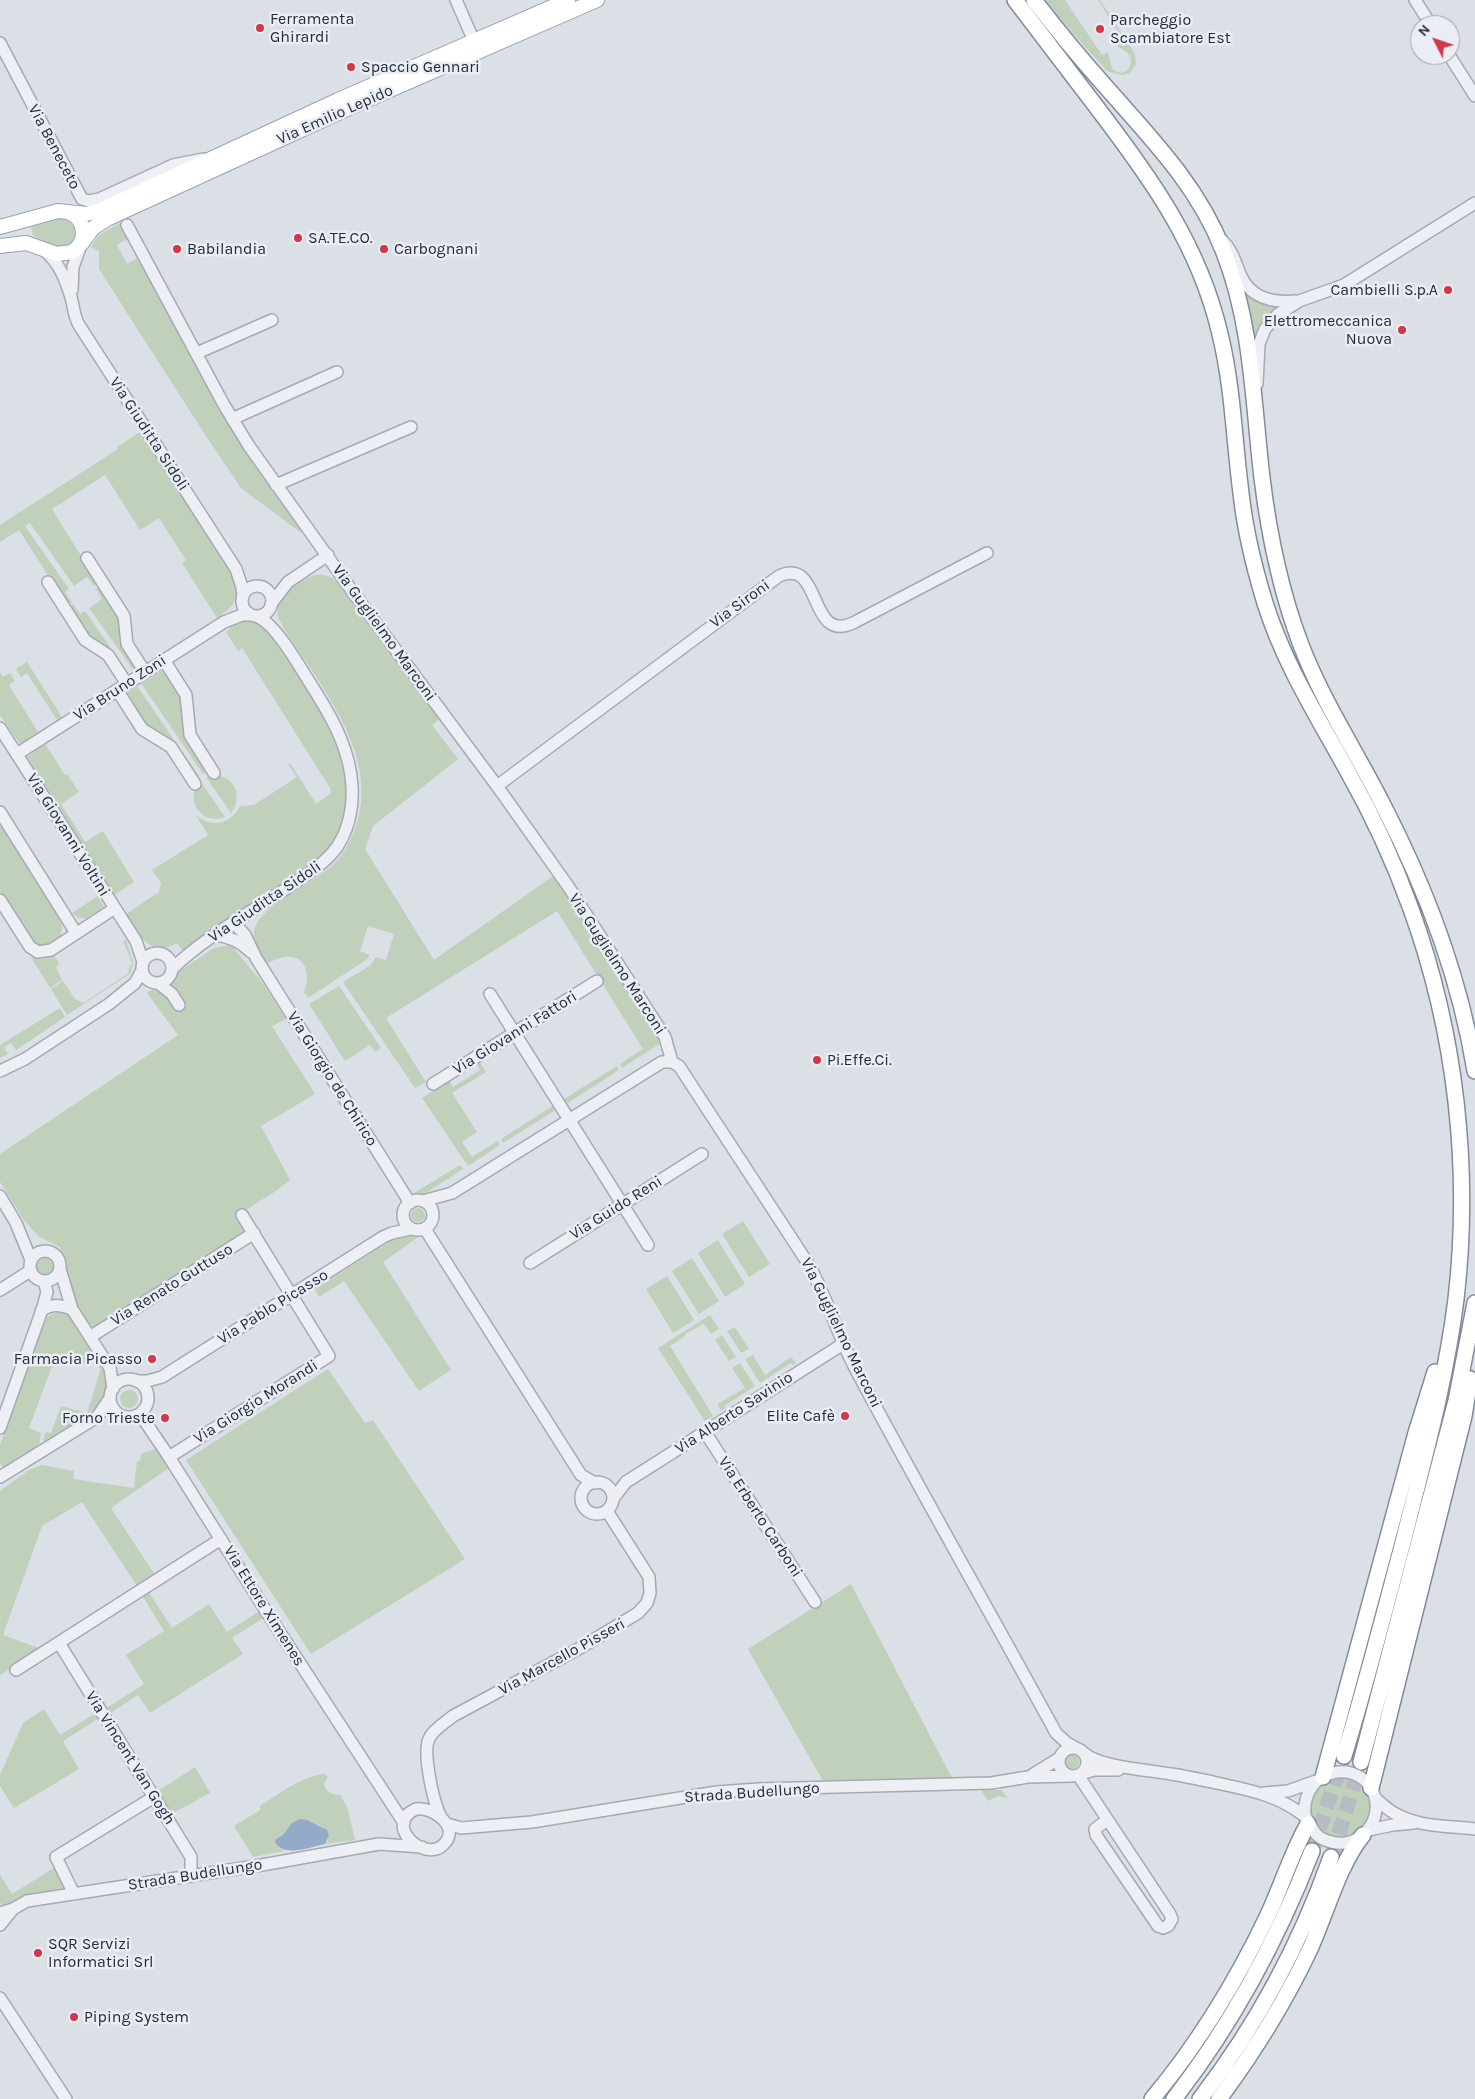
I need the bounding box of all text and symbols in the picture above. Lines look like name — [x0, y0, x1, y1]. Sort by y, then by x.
place label: Ferramenta Ghirardi — [270, 9, 354, 47]
place label: Parcheggio Scambiatore Est — [1110, 10, 1231, 48]
north arrow — [1410, 15, 1460, 65]
text: N — [1414, 21, 1434, 40]
marker: Ferramenta Ghirardi — [254, 22, 266, 34]
marker: Parcheggio Scambiatore Est — [1094, 23, 1106, 35]
place label: Spaccio Gennari — [361, 57, 480, 77]
marker: Spaccio Gennari — [345, 61, 357, 73]
street label: Via Emilio Lepido — [274, 81, 396, 149]
street label: Via Beneceto — [24, 101, 84, 193]
place label: SA.TE.CO. — [308, 228, 373, 248]
marker: SA.TE.CO. — [292, 232, 304, 244]
place label: Babilandia — [187, 239, 266, 259]
place label: Carbognani — [394, 239, 479, 259]
marker: Babilandia — [171, 243, 183, 255]
marker: Carbognani — [378, 243, 390, 255]
place label: Cambielli S.p.A — [1330, 280, 1438, 300]
marker: Cambielli S.p.A — [1442, 284, 1454, 296]
place label: Elettromeccanica Nuova — [1264, 311, 1392, 349]
marker: Elettromeccanica Nuova — [1396, 324, 1408, 336]
street label: Via Giuditta Sidoli — [105, 373, 193, 495]
street label: Via Guglielmo Marconi — [328, 561, 440, 705]
street label: Via Sironi — [706, 576, 774, 632]
street label: Via Bruno Zoni — [70, 651, 170, 725]
street label: Via Giovanni Voltini — [22, 770, 114, 900]
street label: Via Giuditta Sidoli — [205, 857, 325, 947]
street label: Via Guglielmo Marconi — [564, 890, 670, 1038]
street label: Via Giovanni Fattori — [449, 987, 581, 1079]
street label: Via Giorgio de Chirico — [283, 1008, 381, 1150]
place label: Pi.Effe.Ci. — [827, 1050, 892, 1070]
marker: Pi.Effe.Ci. — [811, 1054, 823, 1066]
street label: Via Guido Reni — [566, 1172, 666, 1244]
street label: Via Renato Guttuso — [107, 1240, 237, 1330]
street label: Via Guglielmo Marconi — [796, 1255, 886, 1411]
street label: Via Pablo Picasso — [214, 1265, 332, 1349]
place label: Farmacia Picasso — [14, 1349, 142, 1369]
marker: Farmacia Picasso — [146, 1353, 158, 1365]
street label: Via Giorgio Morandi — [190, 1356, 322, 1448]
street label: Via Alberto Savinio — [672, 1368, 796, 1458]
place label: Elite Cafè — [766, 1406, 835, 1426]
place label: Forno Trieste — [62, 1408, 155, 1428]
marker: Elite Cafè — [839, 1410, 851, 1422]
marker: Forno Trieste — [159, 1412, 171, 1424]
street label: Via Erberto Carboni — [714, 1453, 806, 1581]
street label: Via Ettore Ximenes — [219, 1542, 309, 1670]
street label: Via Marcello Pisseri — [495, 1614, 629, 1700]
street label: Via Vincent Van Gogh — [81, 1688, 179, 1828]
street label: Strada Budellungo — [684, 1779, 820, 1807]
street label: Strada Budellungo — [126, 1855, 264, 1895]
place label: SQR Servizi Informatici Srl — [48, 1934, 153, 1972]
marker: SQR Servizi Informatici Srl — [32, 1947, 44, 1959]
place label: Piping System — [84, 2007, 189, 2027]
marker: Piping System — [68, 2011, 80, 2023]

